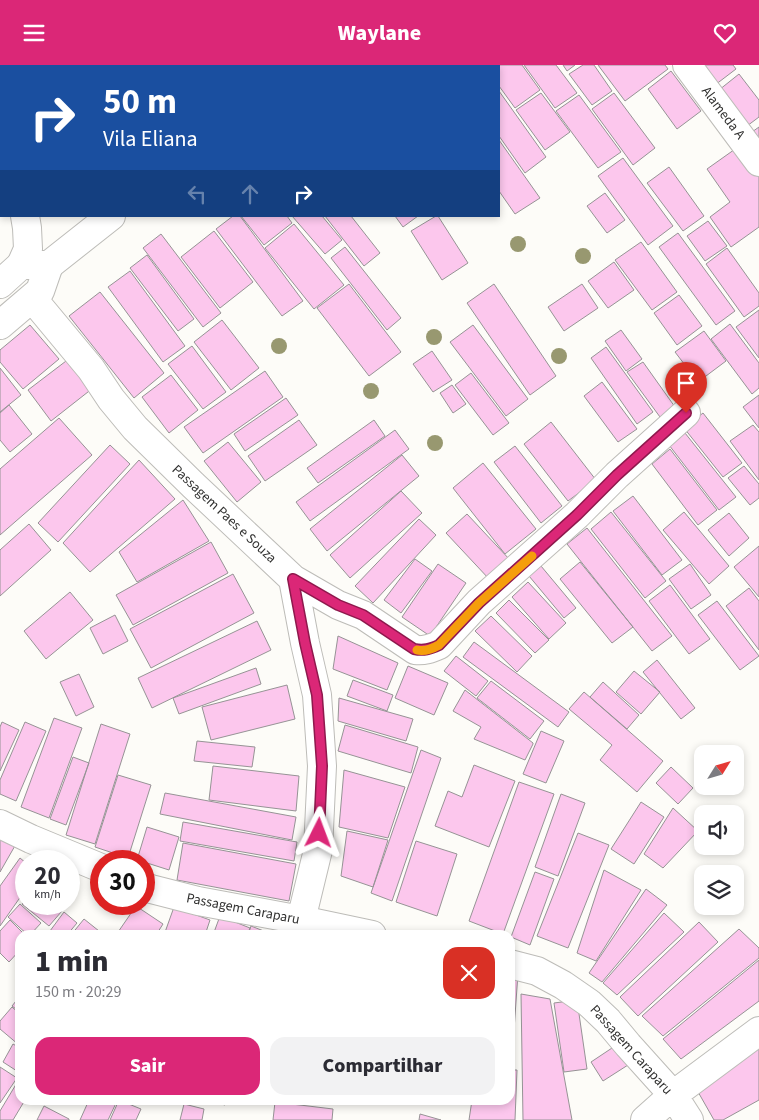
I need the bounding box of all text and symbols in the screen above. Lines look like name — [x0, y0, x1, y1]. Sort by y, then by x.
text: Waylane — [338, 17, 421, 49]
icon: menu — [20, 19, 48, 47]
icon: heart — [711, 19, 739, 47]
text: 50 m — [103, 77, 177, 127]
street label: Alameda A — [696, 82, 750, 144]
icon: right — [20, 85, 85, 150]
text: Vila Eliana — [103, 123, 198, 155]
icon: left — [183, 180, 211, 208]
icon: ahead — [236, 180, 264, 208]
icon: right — [289, 180, 317, 208]
pin — [665, 362, 707, 413]
icon: arrive — [672, 369, 700, 397]
street label: Passagem Paes e Souza — [167, 460, 281, 568]
north arrow — [694, 745, 744, 795]
map controls — [694, 745, 744, 915]
button: sound — [694, 805, 744, 855]
position arrow — [292, 806, 344, 858]
speed limit sign: 30 — [90, 850, 155, 915]
text: 20 — [34, 858, 61, 894]
button: layers — [694, 865, 744, 915]
text: km/h — [34, 886, 61, 903]
street label: Passagem Caraparu — [185, 888, 301, 930]
text: 1 min — [35, 940, 109, 983]
button: close — [443, 947, 495, 999]
text: 150 m · 20:29 — [35, 981, 122, 1003]
street label: Passagem Caraparu — [585, 1001, 677, 1099]
button: Sair — [35, 1037, 260, 1095]
button: Compartilhar — [270, 1037, 495, 1095]

